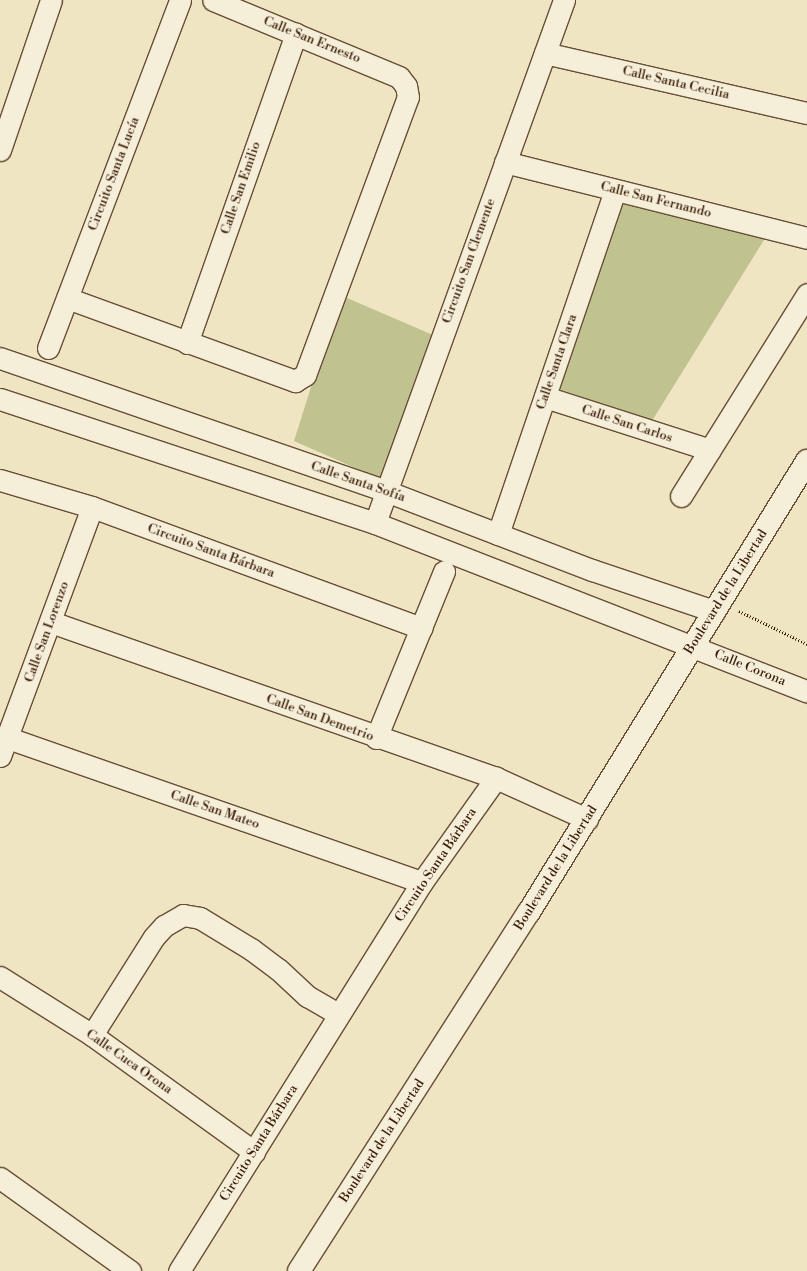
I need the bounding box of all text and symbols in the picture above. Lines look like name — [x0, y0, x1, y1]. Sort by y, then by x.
street label: Calle San Ernesto — [261, 13, 363, 67]
street label: Calle Santa Cecilia — [621, 63, 731, 103]
street label: Circuito Santa Lucía — [85, 115, 143, 233]
street label: Calle San Emilio — [218, 140, 264, 236]
street label: Calle San Fernando — [599, 179, 713, 221]
street label: Circuito San Clemente — [439, 196, 499, 326]
street label: Calle Santa Clara — [533, 312, 581, 412]
street label: Calle San Carlos — [580, 402, 674, 446]
street label: Calle Santa Sofía — [309, 459, 407, 505]
street label: Circuito Santa Bárbara — [145, 521, 277, 581]
street label: Boulevard de la Libertad — [681, 527, 771, 657]
street label: Calle San Lorenzo — [22, 579, 72, 685]
street label: Calle Corona — [712, 647, 788, 689]
street label: Calle San Demetrio — [264, 691, 376, 745]
street label: Calle San Mateo — [168, 787, 262, 833]
street label: Boulevard de la Libertad — [511, 803, 601, 933]
street label: Circuito Santa Bárbara — [392, 805, 480, 925]
street label: Calle Cuca Orona — [83, 1026, 175, 1098]
street label: Boulevard de la Libertad — [336, 1076, 428, 1206]
street label: Circuito Santa Bárbara — [217, 1082, 301, 1204]

